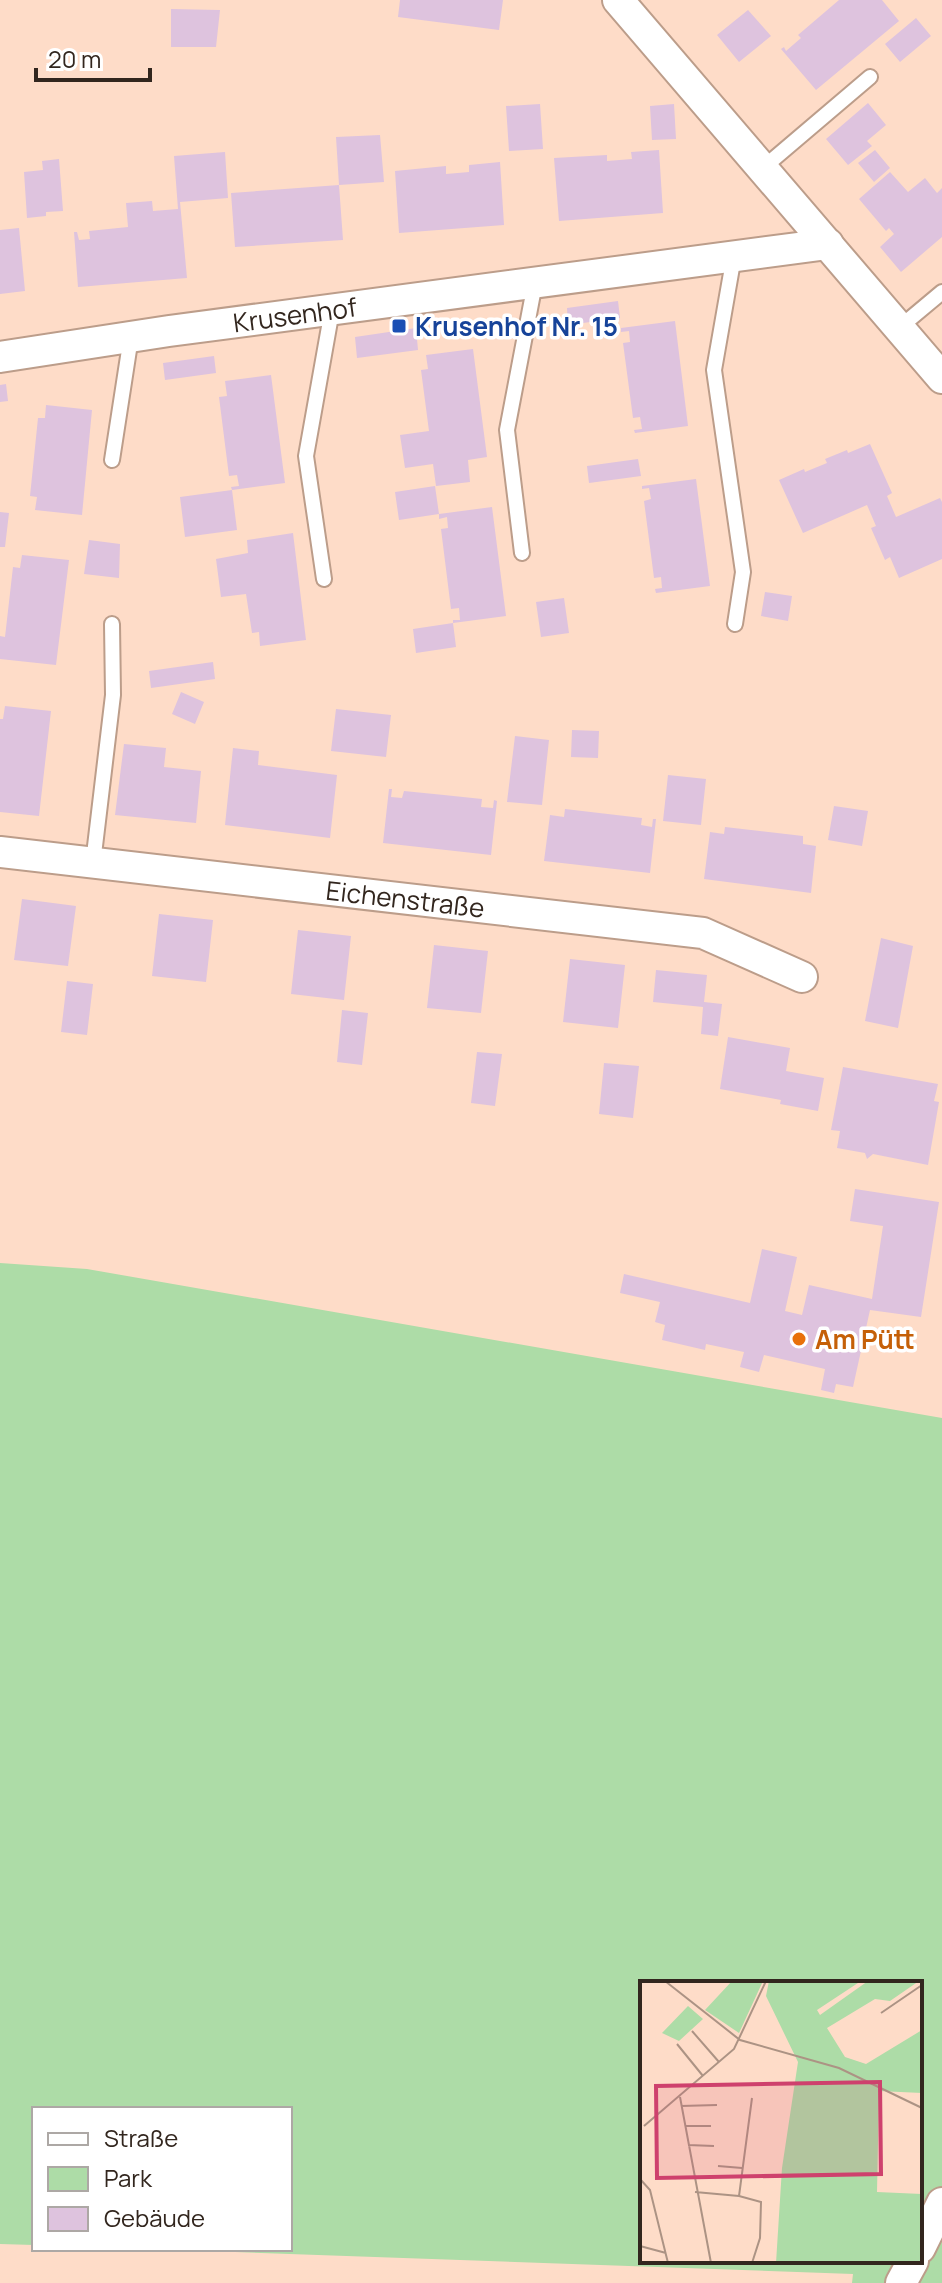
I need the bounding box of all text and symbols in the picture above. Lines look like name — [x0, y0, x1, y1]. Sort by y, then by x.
scale bar — [36, 32, 150, 82]
text: 20 m — [48, 42, 101, 75]
street label: Krusenhof — [231, 288, 359, 340]
place label: Krusenhof Nr. 15 — [415, 308, 618, 344]
marker: Krusenhof Nr. 15 — [390, 317, 408, 335]
street label: Eichenstraße — [324, 872, 486, 926]
place label: Am Pütt — [815, 1321, 915, 1357]
marker: Am Pütt — [790, 1330, 808, 1348]
inset map — [640, 1981, 922, 2263]
legend — [32, 2107, 292, 2251]
text: Straße — [104, 2121, 178, 2154]
text: Park — [104, 2161, 153, 2194]
text: Gebäude — [104, 2201, 205, 2234]

